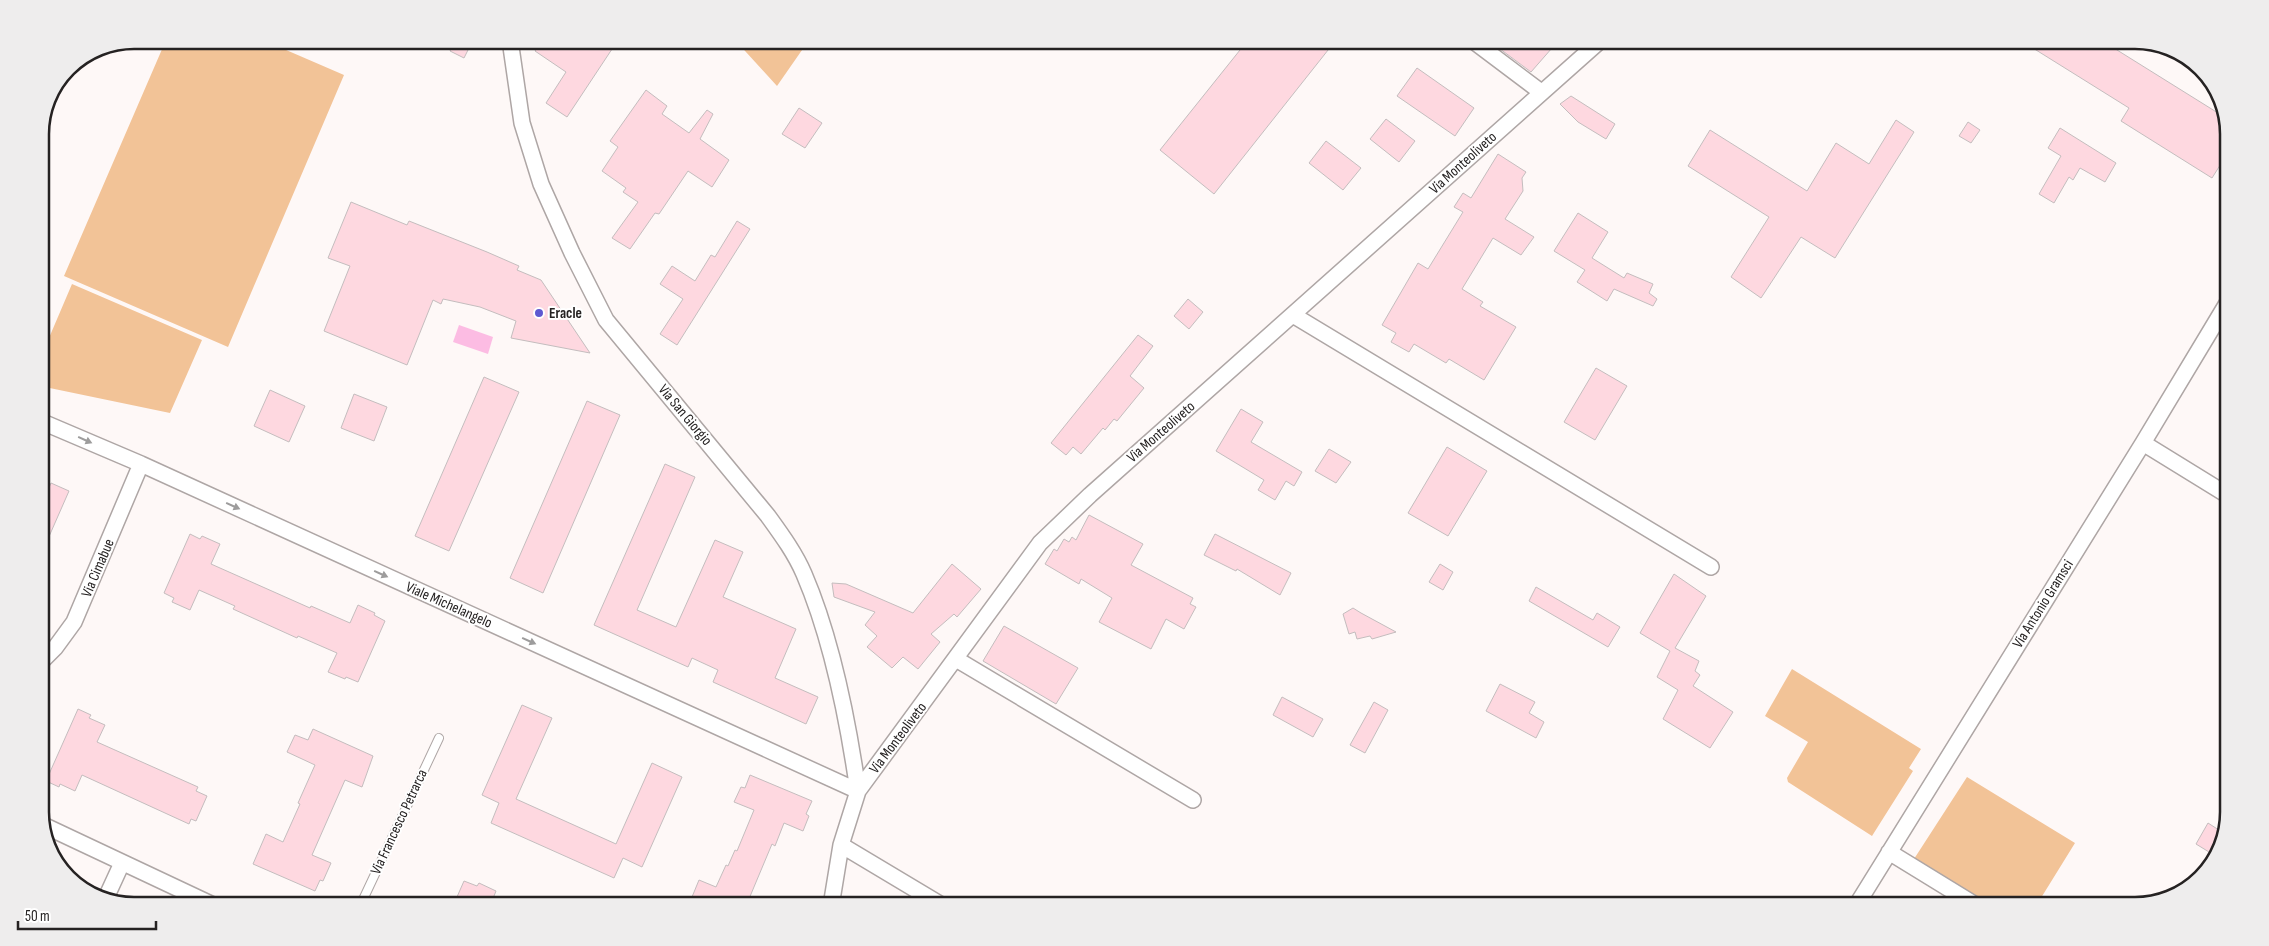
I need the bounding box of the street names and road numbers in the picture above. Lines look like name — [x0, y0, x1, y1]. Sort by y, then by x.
street label: Via Monteoliveto — [1425, 128, 1501, 198]
street label: Via San Giorgio — [654, 380, 716, 450]
street label: Via Monteoliveto — [1123, 397, 1199, 467]
street label: Via Cimabue — [77, 536, 119, 600]
street label: Via Antonio Gramsci — [2008, 556, 2078, 652]
street label: Viale Michelangelo — [403, 577, 495, 633]
street label: Via Monteoliveto — [865, 699, 931, 777]
street label: Via Francesco Petrarca — [366, 766, 432, 878]

